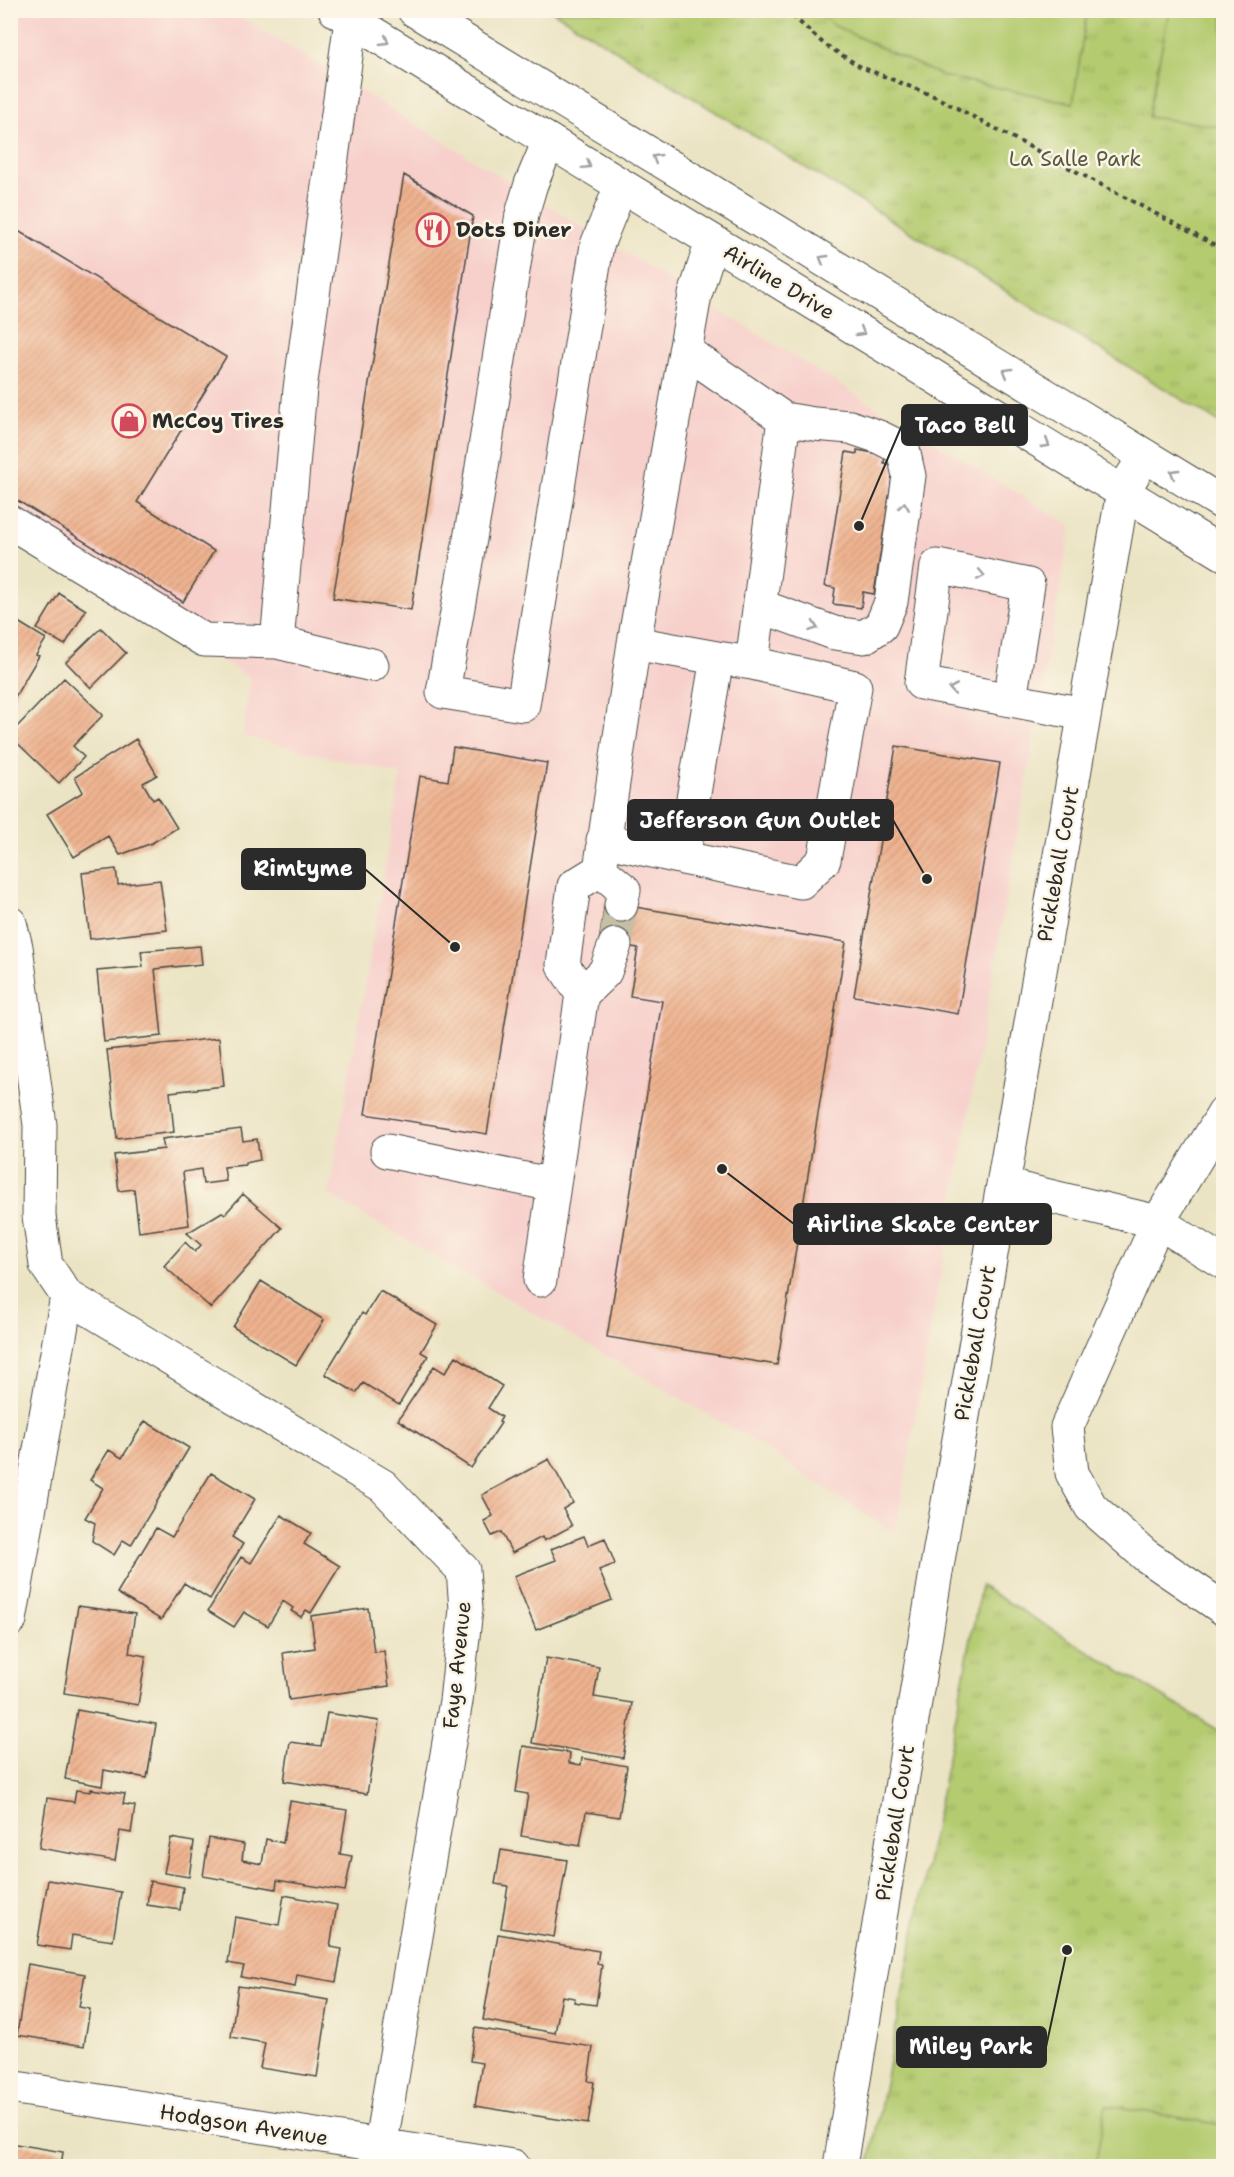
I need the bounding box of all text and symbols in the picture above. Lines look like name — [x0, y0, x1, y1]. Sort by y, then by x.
one-way arrow — [379, 33, 389, 45]
park label: La Salle Park — [1009, 145, 1141, 173]
one-way arrow — [652, 153, 662, 165]
one-way arrow — [581, 157, 591, 169]
restaurant icon: Dots Diner — [415, 212, 451, 248]
place label: Dots Diner — [456, 216, 572, 244]
street label: Airline Drive — [718, 238, 840, 326]
one-way arrow — [819, 255, 829, 267]
one-way arrow — [855, 324, 865, 336]
one-way arrow — [1003, 367, 1013, 379]
shop icon: McCoy Tires — [111, 403, 147, 439]
callout: Taco Bell — [902, 405, 1027, 445]
place label: McCoy Tires — [152, 407, 284, 435]
text: Taco Bell — [914, 411, 1016, 440]
one-way arrow — [1039, 437, 1050, 448]
one-way arrow — [1170, 469, 1180, 481]
one-way arrow — [898, 501, 910, 510]
one-way arrow — [976, 568, 986, 581]
one-way arrow — [808, 619, 819, 632]
one-way arrow — [948, 683, 958, 696]
street label: Pickleball Court — [1030, 784, 1086, 944]
callout: Jefferson Gun Outlet — [628, 800, 893, 840]
text: Jefferson Gun Outlet — [639, 806, 881, 835]
callout: Rimtyme — [242, 849, 365, 889]
text: Rimtyme — [253, 854, 353, 883]
callout: Airline Skate Center — [794, 1204, 1051, 1244]
text: Airline Skate Center — [806, 1210, 1040, 1239]
street label: Pickleball Court — [947, 1263, 1003, 1423]
street label: Faye Avenue — [436, 1600, 478, 1730]
street label: Pickleball Court — [869, 1743, 921, 1903]
callout: Miley Park — [897, 2027, 1046, 2067]
text: Miley Park — [909, 2032, 1033, 2061]
street label: Hodgson Avenue — [158, 2098, 330, 2152]

